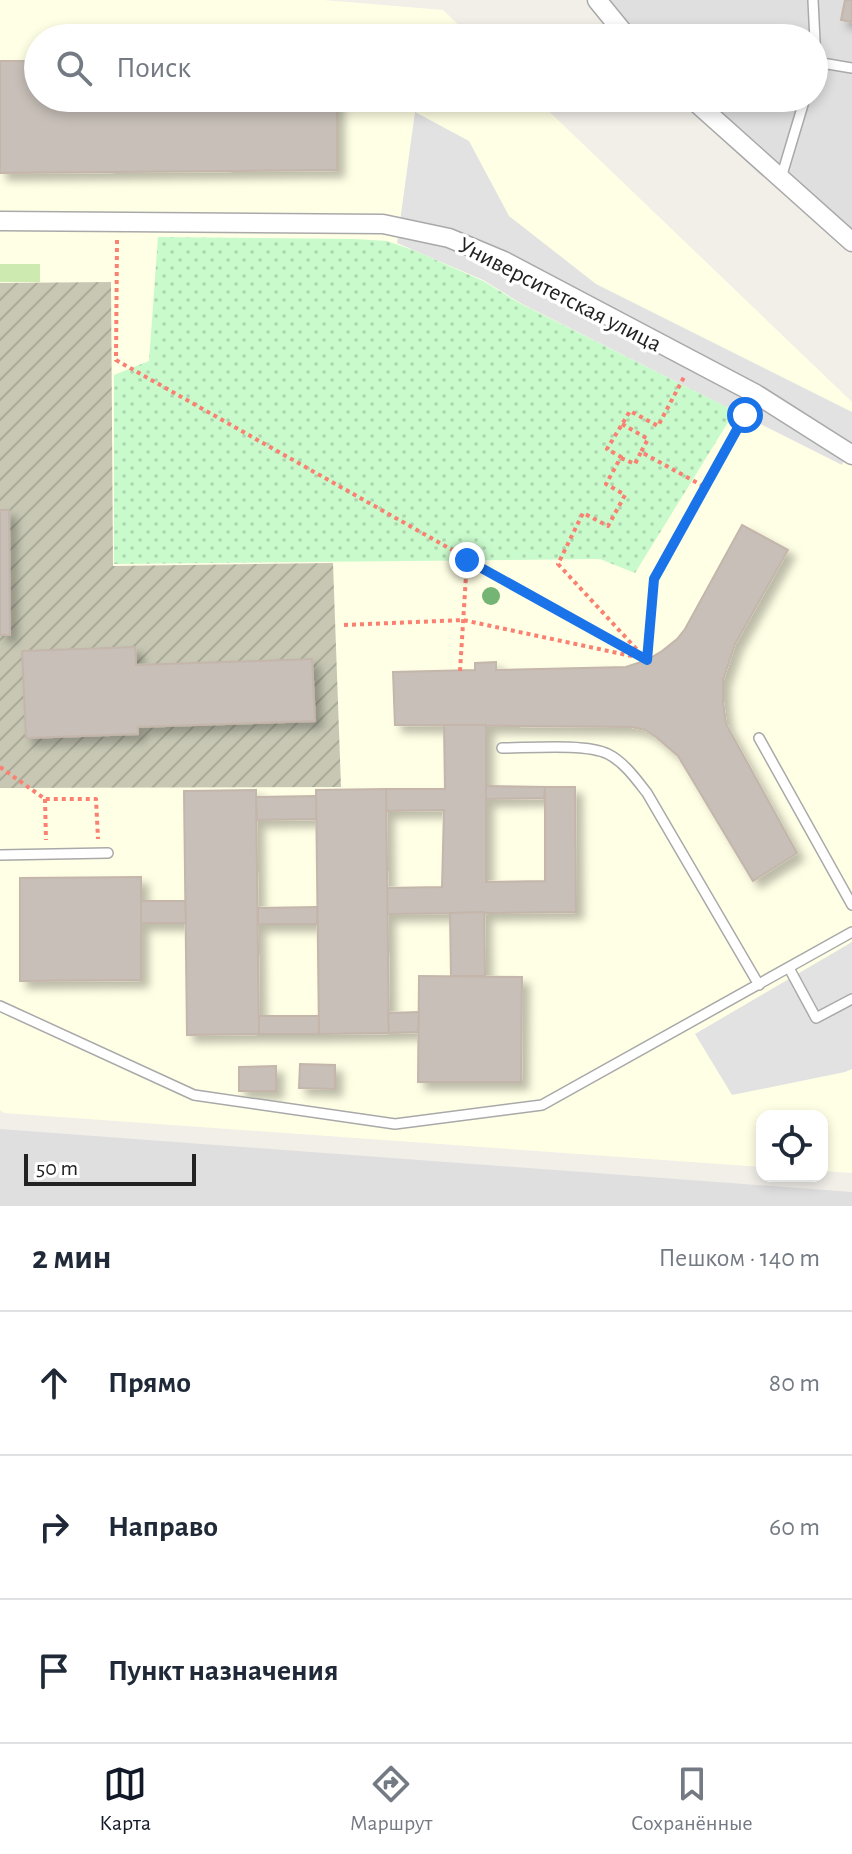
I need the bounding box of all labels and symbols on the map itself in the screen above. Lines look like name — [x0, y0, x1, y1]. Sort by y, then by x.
street label: Университетская улица — [454, 233, 665, 357]
route start — [727, 397, 763, 433]
route end — [449, 542, 485, 578]
scale bar — [24, 1150, 196, 1186]

